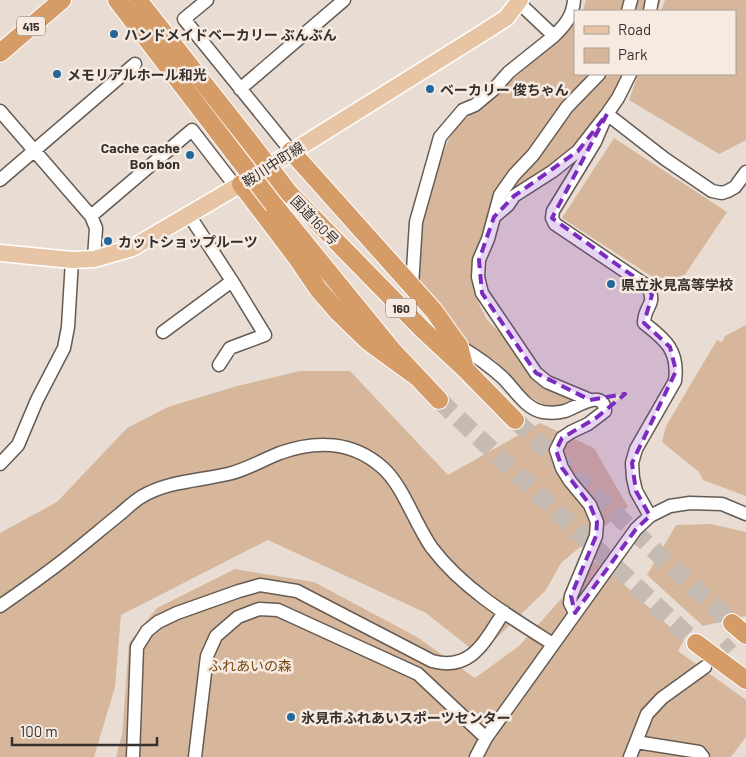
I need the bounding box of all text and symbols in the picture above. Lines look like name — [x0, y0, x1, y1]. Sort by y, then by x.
legend — [574, 10, 736, 75]
road number: 415 — [17, 16, 45, 36]
text: Road — [618, 20, 651, 38]
place label: ハンドメイドベーカリー ぶんぶん — [124, 26, 337, 43]
marker: ハンドメイドベーカリー ぶんぶん — [108, 28, 120, 40]
text: Park — [618, 45, 648, 63]
place label: メモリアルホール和光 — [67, 66, 207, 83]
marker: メモリアルホール和光 — [51, 68, 63, 80]
place label: ベーカリー 俊ちゃん — [440, 81, 569, 98]
marker: ベーカリー 俊ちゃん — [424, 83, 436, 95]
street label: 鞍川中町線 — [239, 138, 307, 190]
place label: Cache cache Bon bon — [101, 139, 180, 172]
marker: Cache cache Bon bon — [184, 149, 196, 161]
street label: 国道160号 — [287, 192, 343, 248]
place label: カットショップルーツ — [118, 233, 258, 250]
marker: カットショップルーツ — [102, 235, 114, 247]
place label: 県立氷見高等学校 — [621, 276, 733, 293]
marker: 県立氷見高等学校 — [605, 278, 617, 290]
road number: 160 — [386, 298, 416, 318]
park label: ふれあいの森 — [208, 657, 292, 674]
place label: 氷見市ふれあいスポーツセンター — [301, 709, 511, 726]
marker: 氷見市ふれあいスポーツセンター — [285, 711, 297, 723]
scale bar — [12, 714, 158, 746]
text: 100 m — [20, 722, 58, 740]

